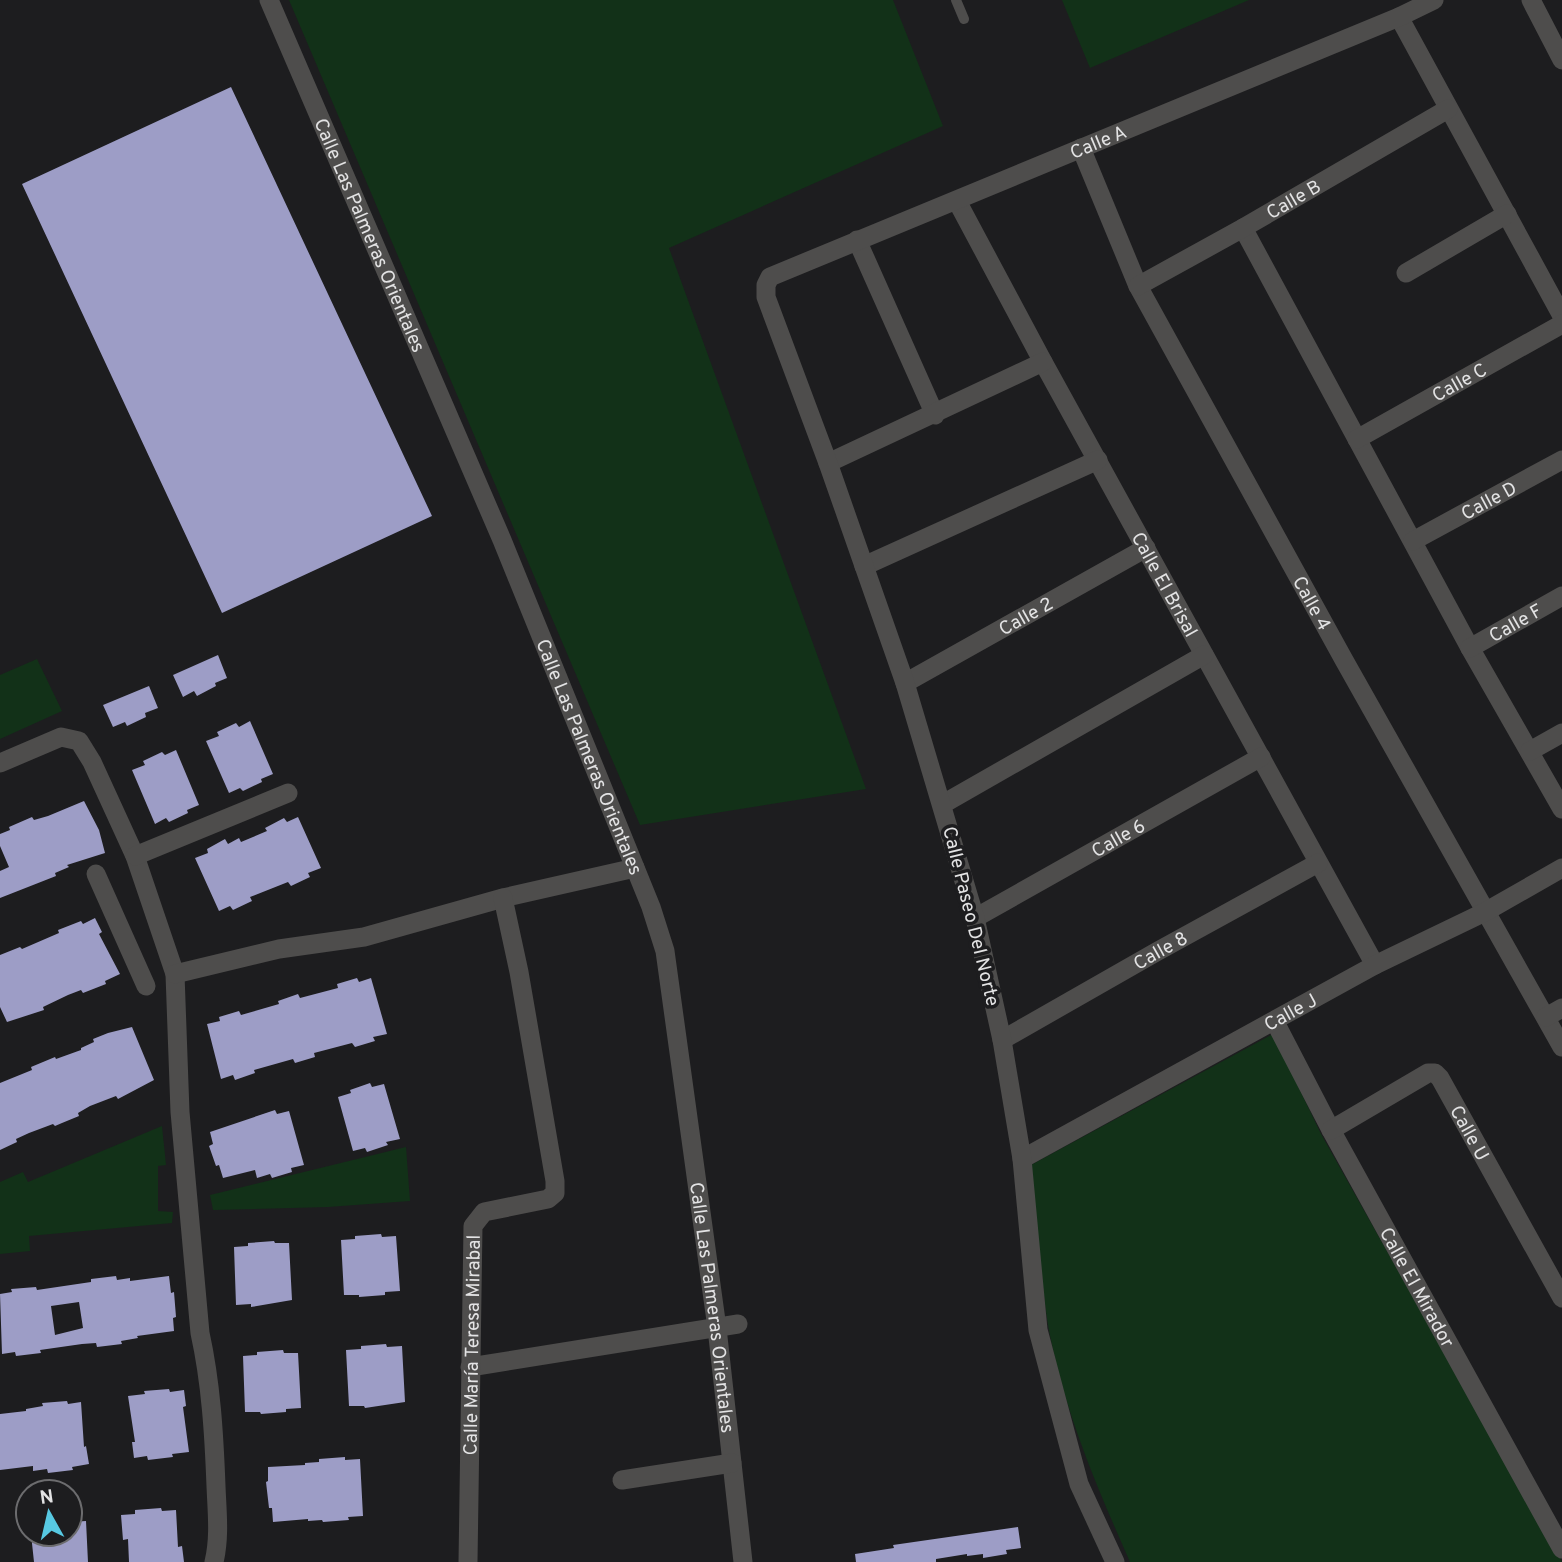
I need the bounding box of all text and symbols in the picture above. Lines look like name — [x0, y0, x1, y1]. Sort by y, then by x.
street label: Calle Las Palmeras Orientales — [308, 115, 430, 357]
street label: Calle A — [1067, 121, 1131, 166]
street label: Calle B — [1262, 175, 1326, 226]
street label: Calle C — [1428, 359, 1492, 408]
street label: Calle D — [1457, 477, 1522, 527]
street label: Calle El Brisal — [1125, 528, 1202, 642]
street label: Calle 4 — [1286, 572, 1335, 635]
street label: Calle 2 — [995, 593, 1058, 642]
street label: Calle F — [1485, 600, 1547, 649]
street label: Calle Las Palmeras Orientales — [529, 636, 647, 879]
street label: Calle 6 — [1088, 815, 1150, 864]
street label: Calle Paseo Del Norte — [936, 824, 1004, 1009]
street label: Calle 8 — [1130, 927, 1193, 976]
street label: Calle J — [1260, 989, 1322, 1038]
street label: Calle U — [1443, 1101, 1494, 1166]
street label: Calle Las Palmeras Orientales — [683, 1181, 739, 1434]
street label: Calle El Mirador — [1373, 1224, 1459, 1353]
street label: Calle María Teresa Mirabal — [460, 1234, 487, 1456]
north arrow — [14, 1478, 84, 1548]
text: N — [38, 1485, 55, 1511]

